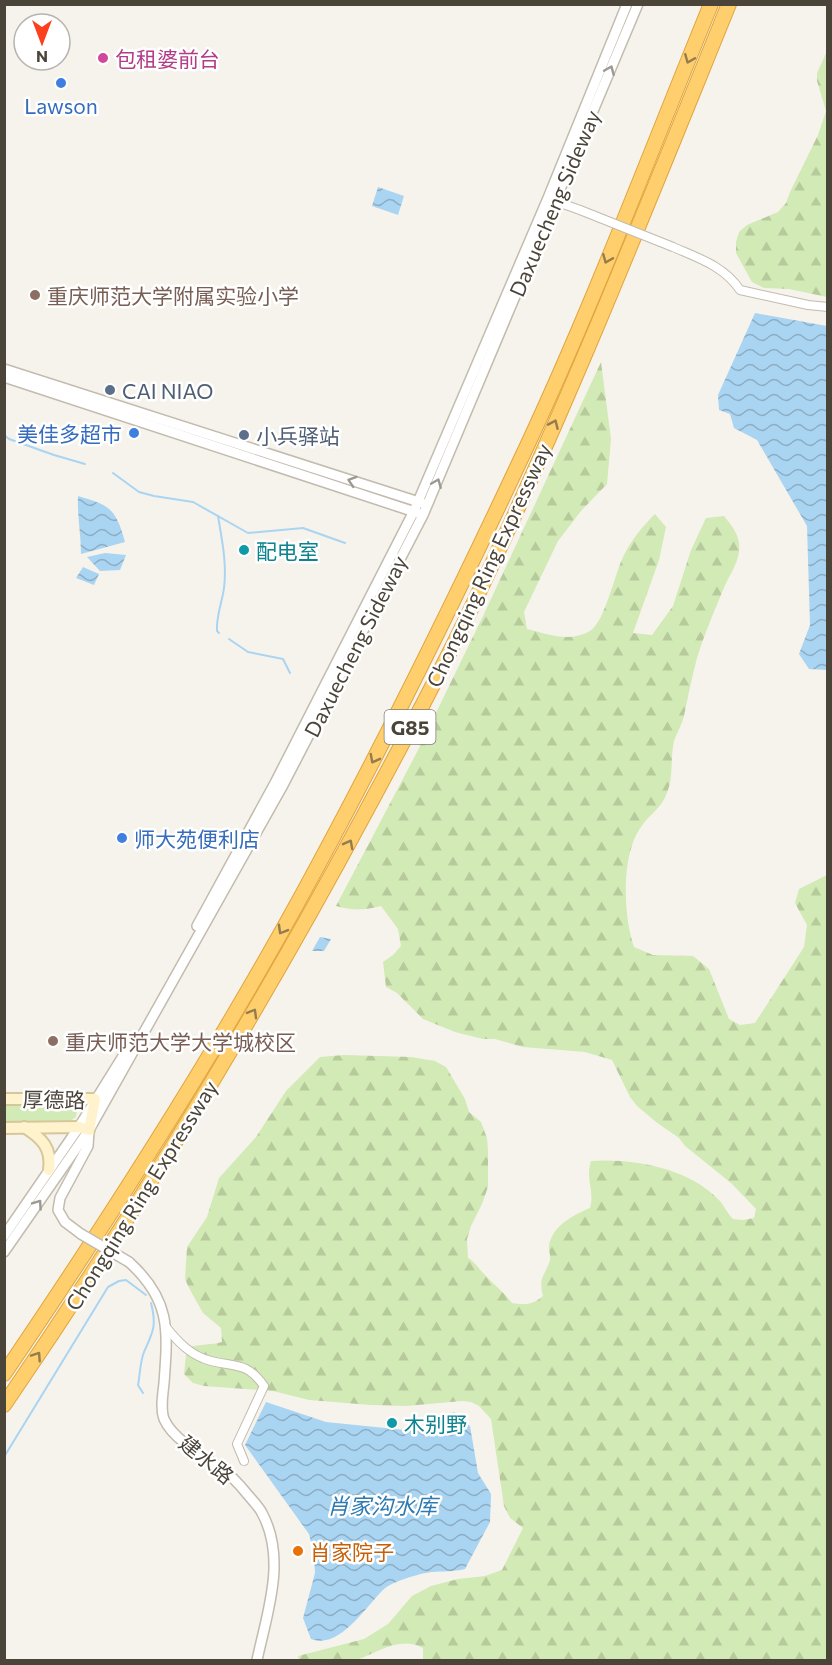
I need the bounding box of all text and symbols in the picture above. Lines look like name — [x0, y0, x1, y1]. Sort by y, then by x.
north arrow — [12, 12, 72, 72]
place label: 包租婆前台 — [115, 46, 220, 71]
text: N — [36, 48, 48, 67]
marker: 包租婆前台 — [96, 51, 110, 65]
one-way arrow — [684, 52, 696, 63]
one-way arrow — [603, 66, 615, 77]
marker: Lawson — [54, 76, 68, 90]
place label: Lawson — [24, 93, 98, 118]
street label: Daxuecheng Sideway — [503, 106, 605, 300]
one-way arrow — [602, 252, 614, 263]
place label: 重庆师范大学附属实验小学 — [47, 283, 299, 308]
marker: 重庆师范大学附属实验小学 — [28, 288, 42, 302]
place label: CAI NIAO — [122, 378, 214, 403]
marker: CAI NIAO — [103, 383, 117, 397]
one-way arrow — [547, 419, 559, 430]
place label: 美佳多超市 — [17, 421, 122, 446]
place label: 小兵驿站 — [256, 423, 340, 448]
marker: 美佳多超市 — [127, 426, 141, 440]
marker: 小兵驿站 — [237, 428, 251, 442]
street label: Chongqing Ring Expressway — [420, 439, 556, 691]
one-way arrow — [347, 476, 358, 488]
one-way arrow — [430, 478, 442, 489]
place label: 配电室 — [256, 538, 319, 563]
marker: 配电室 — [237, 543, 251, 557]
street label: Daxuecheng Sideway — [298, 551, 412, 741]
road number: G85 — [384, 710, 436, 744]
one-way arrow — [370, 753, 381, 763]
place label: 师大苑便利店 — [134, 826, 260, 851]
marker: 师大苑便利店 — [115, 831, 129, 845]
one-way arrow — [342, 839, 353, 850]
one-way arrow — [277, 924, 289, 935]
one-way arrow — [245, 1009, 257, 1020]
place label: 重庆师范大学大学城校区 — [65, 1029, 296, 1054]
marker: 重庆师范大学大学城校区 — [46, 1034, 60, 1048]
street label: Chongqing Ring Expressway — [60, 1075, 222, 1315]
street label: 厚德路 — [22, 1086, 86, 1112]
one-way arrow — [31, 1199, 42, 1210]
one-way arrow — [30, 1352, 41, 1363]
place label: 木别野 — [404, 1411, 467, 1436]
marker: 木别野 — [385, 1416, 399, 1430]
street label: 建水路 — [175, 1429, 239, 1489]
water label: 肖家沟水库 — [327, 1492, 441, 1519]
place label: 肖家院子 — [310, 1539, 394, 1564]
marker: 肖家院子 — [291, 1544, 305, 1558]

